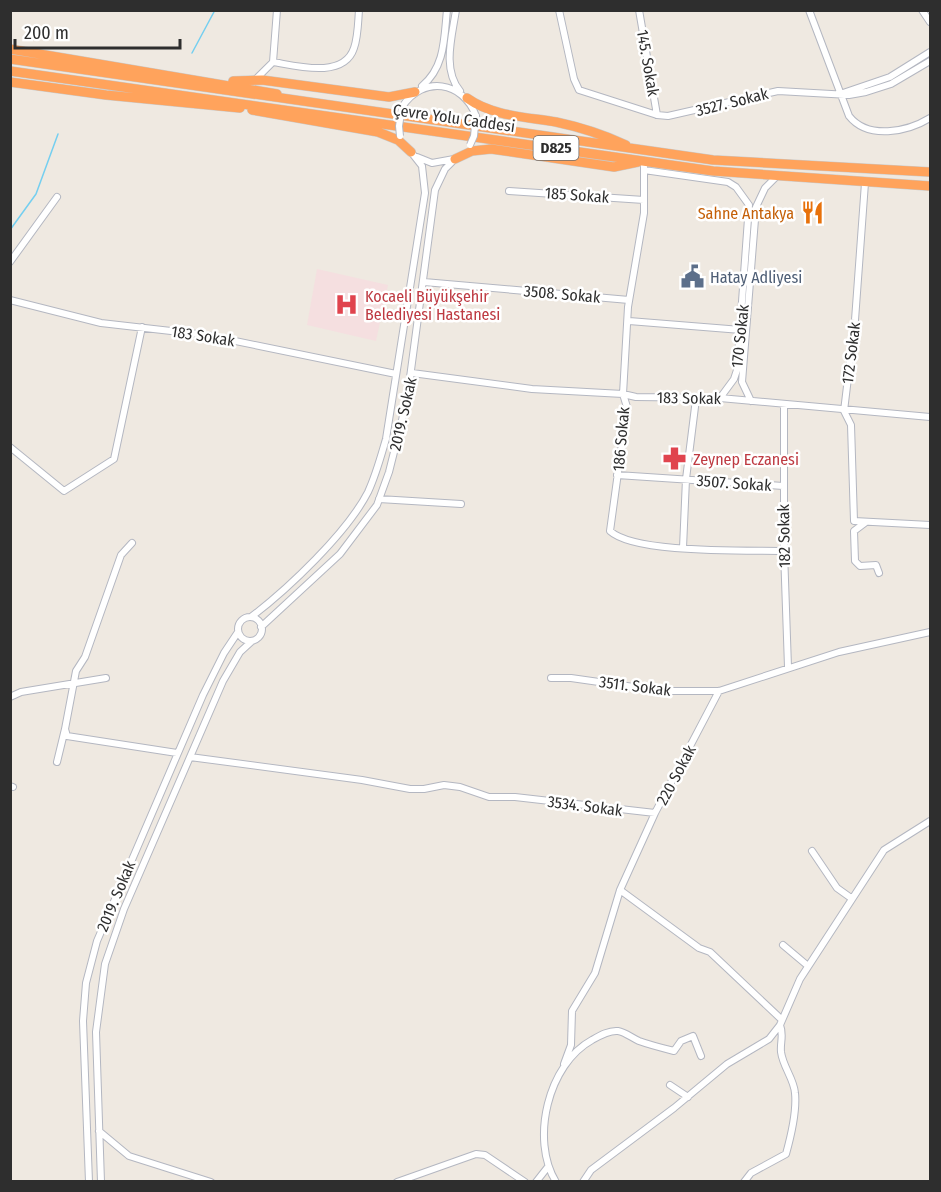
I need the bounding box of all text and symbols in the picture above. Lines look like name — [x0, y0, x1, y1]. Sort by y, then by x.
scale bar — [15, 12, 180, 50]
text: 200 m — [24, 22, 69, 44]
street label: 145. Sokak — [633, 28, 663, 98]
street label: 3527. Sokak — [694, 84, 771, 120]
street label: Çevre Yolu Caddesi — [392, 100, 516, 137]
road number: D825 — [534, 136, 578, 160]
street label: 185 Sokak — [544, 183, 610, 207]
restaurant icon: Sahne Antakya — [799, 200, 825, 226]
place label: Sahne Antakya — [698, 204, 794, 223]
public building icon: Hatay Adliyesi — [679, 264, 705, 290]
place label: Hatay Adliyesi — [710, 268, 802, 287]
street label: 3508. Sokak — [523, 281, 602, 307]
place label: Kocaeli Büyükşehir Belediyesi Hastanesi — [365, 287, 500, 324]
hospital icon: Kocaeli Büyükşehir Belediyesi Hastanesi — [334, 292, 360, 318]
street label: 170 Sokak — [727, 303, 753, 369]
street label: 172 Sokak — [838, 320, 864, 385]
street label: 183 Sokak — [170, 322, 237, 350]
street label: 2019. Sokak — [385, 375, 421, 453]
street label: 183 Sokak — [657, 388, 722, 408]
street label: 186 Sokak — [609, 405, 633, 472]
pharmacy icon: Zeynep Eczanesi — [662, 446, 688, 472]
place label: Zeynep Eczanesi — [693, 450, 799, 469]
street label: 3507. Sokak — [696, 471, 773, 495]
street label: 182 Sokak — [774, 503, 794, 568]
street label: 3511. Sokak — [598, 672, 672, 700]
street label: 220 Sokak — [652, 741, 700, 808]
street label: 3534. Sokak — [546, 792, 624, 820]
street label: 2019. Sokak — [93, 857, 140, 934]

